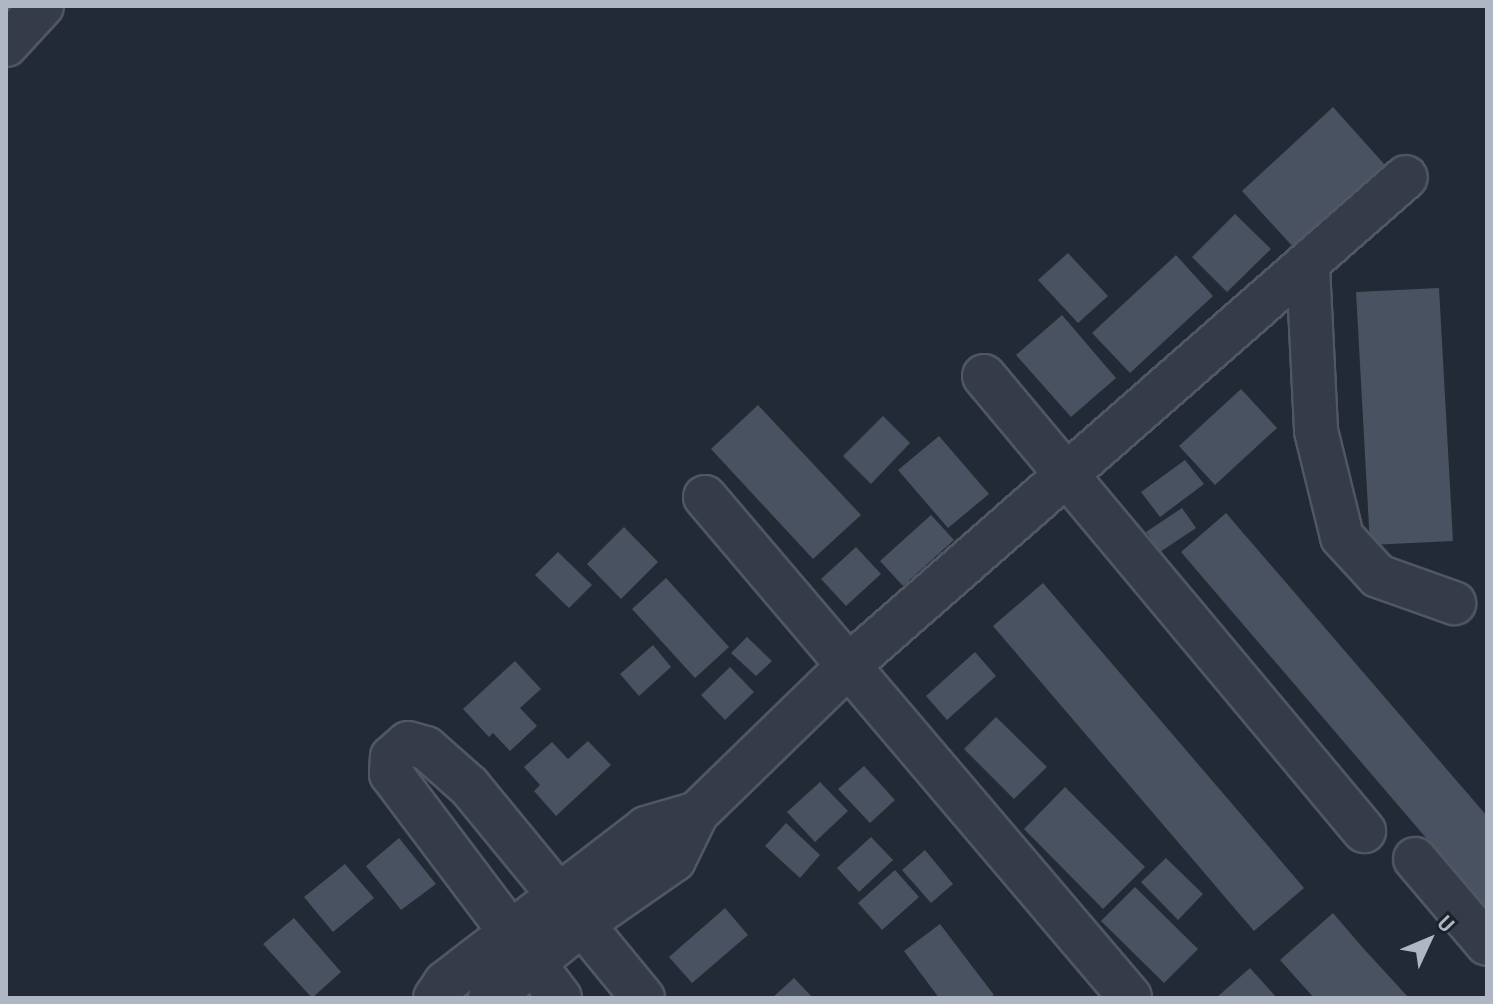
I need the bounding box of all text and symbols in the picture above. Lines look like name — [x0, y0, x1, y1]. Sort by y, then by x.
north arrow — [1389, 900, 1469, 980]
text: U — [1431, 908, 1462, 938]

